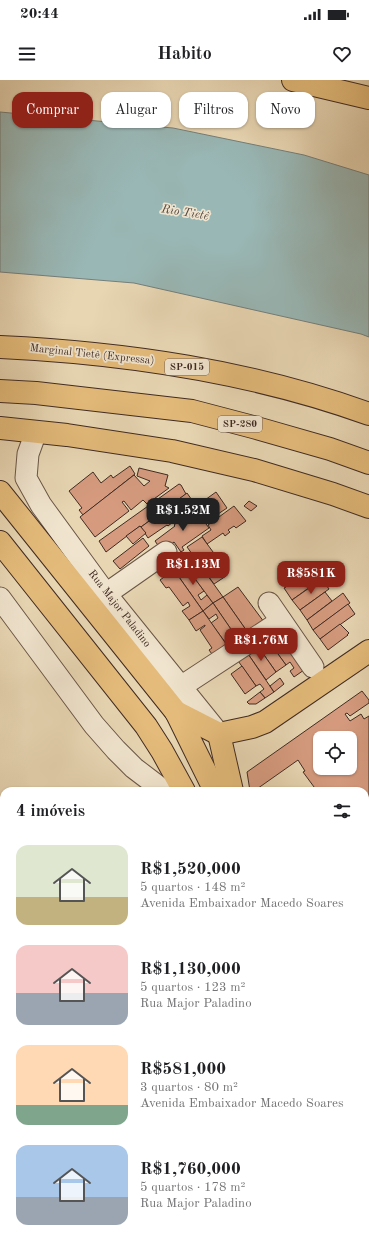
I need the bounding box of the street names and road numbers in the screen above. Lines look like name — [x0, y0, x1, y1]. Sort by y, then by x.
street label: Marginal Tietê (Expressa) — [29, 343, 155, 367]
road number: SP-015 — [165, 359, 209, 375]
road number: SP-280 — [218, 416, 262, 432]
street label: Rua Major Paladino — [86, 568, 152, 650]

